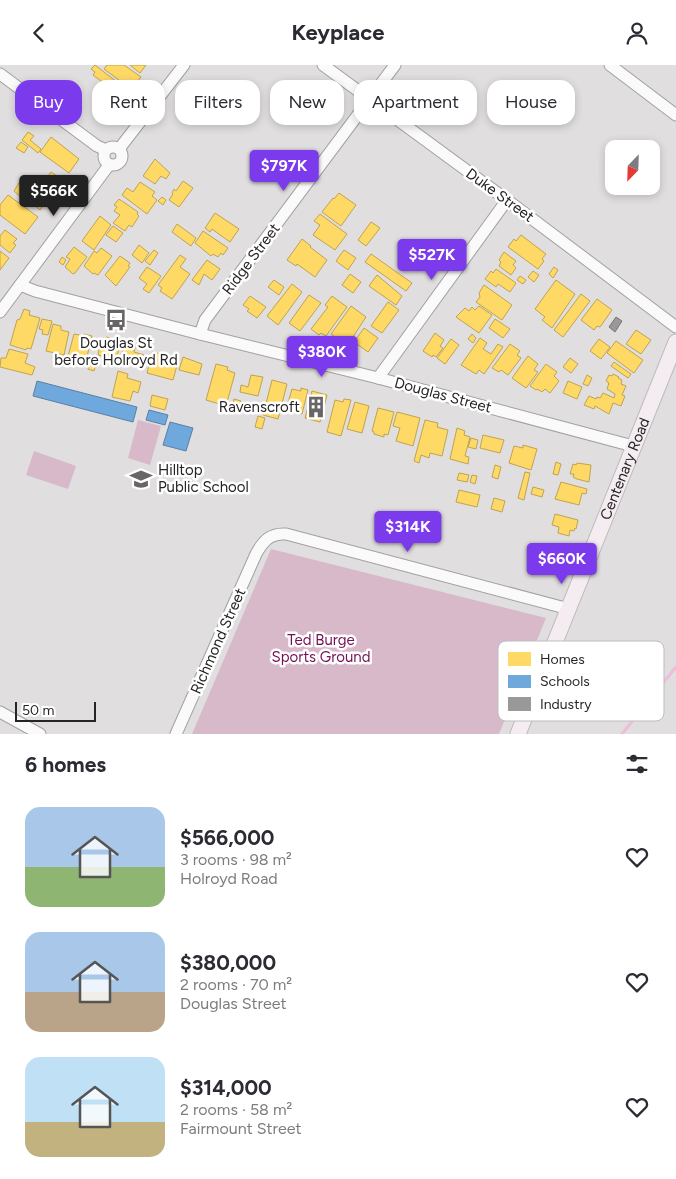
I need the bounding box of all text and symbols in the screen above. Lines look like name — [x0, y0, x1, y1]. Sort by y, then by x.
icon: back — [25, 19, 53, 47]
text: Keyplace — [292, 19, 384, 46]
icon: person — [623, 19, 651, 47]
chip: Buy — [15, 80, 82, 125]
chip: Rent — [92, 80, 165, 125]
chip: Filters — [175, 80, 260, 125]
chip: New — [270, 80, 344, 125]
chip: Apartment — [354, 80, 477, 125]
chip: House — [487, 80, 575, 125]
north arrow — [605, 140, 660, 195]
map controls — [605, 140, 660, 195]
pin: $797K — [249, 149, 319, 192]
text: $797K — [261, 156, 307, 175]
street label: Duke Street — [462, 164, 538, 226]
pin: $566K — [19, 175, 89, 217]
text: $566K — [30, 181, 78, 200]
street label: Ridge Street — [218, 220, 284, 298]
pin: $527K — [397, 239, 467, 281]
text: $527K — [409, 245, 455, 264]
bus stop icon: Douglas St before Holroyd Rd — [103, 307, 129, 333]
place label: Douglas St before Holroyd Rd — [54, 334, 178, 369]
pin: $380K — [287, 335, 357, 378]
text: $380K — [298, 342, 346, 361]
street label: Douglas Street — [392, 373, 494, 417]
building icon: Ravenscroft — [303, 394, 329, 420]
place label: Ravenscroft — [219, 398, 300, 416]
street label: Centenary Road — [596, 415, 654, 522]
place label: Hilltop Public School — [158, 461, 249, 496]
school or university icon: Hilltop Public School — [128, 466, 154, 492]
pin: $314K — [373, 511, 443, 553]
text: $314K — [385, 517, 431, 536]
pin: $660K — [527, 543, 597, 585]
text: $660K — [538, 549, 586, 568]
street label: Richmond Street — [187, 585, 249, 697]
park label: Ted Burge Sports Ground — [272, 631, 370, 666]
legend — [498, 641, 664, 721]
text: Homes — [540, 651, 585, 668]
text: Schools — [540, 673, 590, 690]
text: Industry — [540, 696, 592, 713]
scale bar — [15, 699, 96, 722]
text: 50 m — [22, 702, 54, 719]
icon: filters — [623, 750, 651, 778]
text: 6 homes — [25, 752, 106, 777]
text: $566,000 — [180, 825, 274, 850]
icon: home — [65, 827, 125, 887]
icon: heart — [623, 843, 651, 871]
text: 3 rooms · 98 m² — [180, 850, 292, 869]
text: Holroyd Road — [180, 869, 278, 888]
text: $380,000 — [180, 950, 276, 975]
icon: home — [65, 952, 125, 1012]
icon: heart — [623, 968, 651, 996]
text: 2 rooms · 70 m² — [180, 975, 292, 994]
text: Douglas Street — [180, 994, 287, 1013]
text: $314,000 — [180, 1075, 272, 1100]
icon: home — [65, 1077, 125, 1137]
icon: heart — [623, 1093, 651, 1121]
text: 2 rooms · 58 m² — [180, 1100, 292, 1119]
text: Fairmount Street — [180, 1119, 301, 1138]

